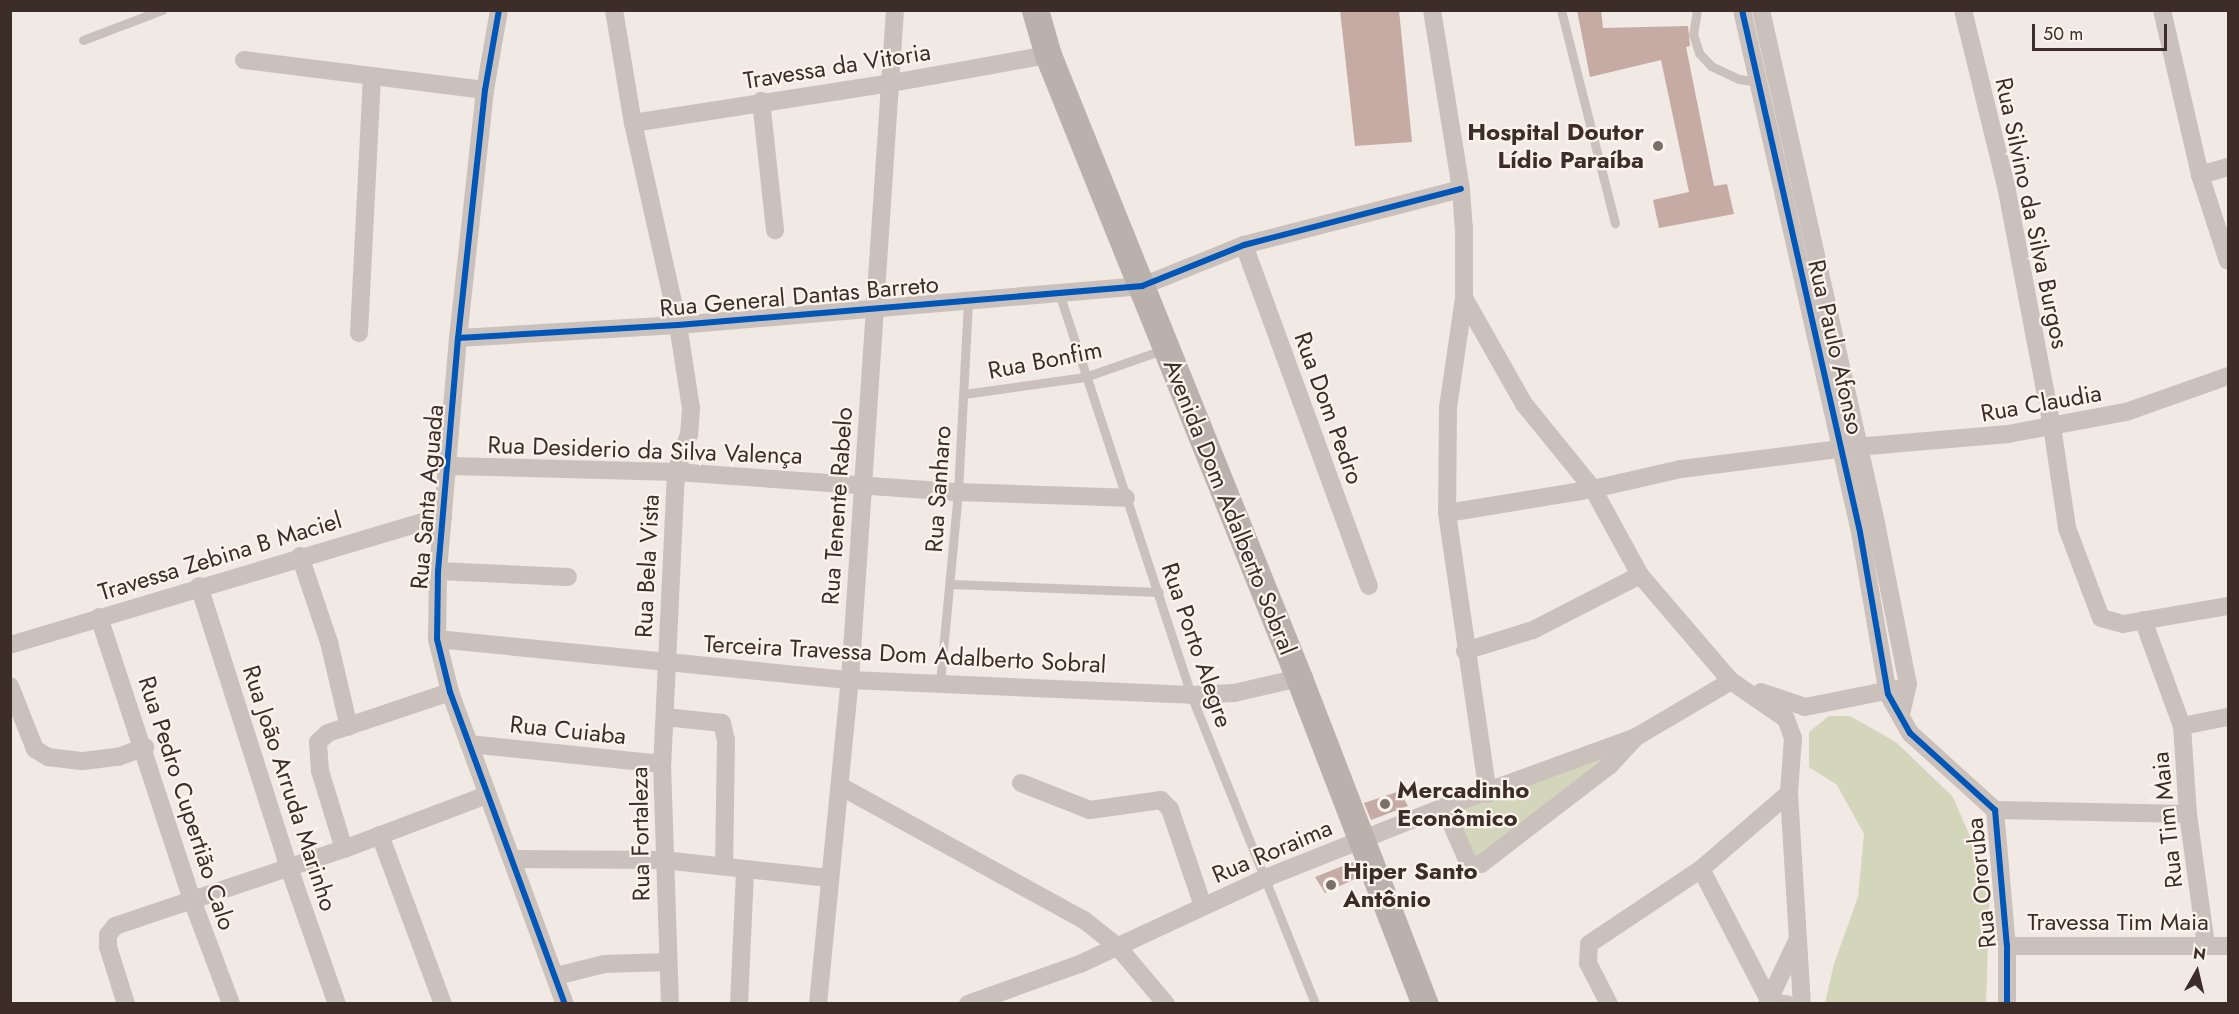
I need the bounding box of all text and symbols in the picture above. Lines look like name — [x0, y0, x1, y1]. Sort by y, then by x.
scale bar — [2035, 12, 2170, 50]
text: 50 m — [2043, 21, 2083, 47]
street label: Travessa da Vitoria — [741, 37, 933, 95]
street label: Rua Silvino da Silva Burgos — [1989, 75, 2075, 351]
place label: Hospital Doutor Lídio Paraíba — [1467, 118, 1644, 174]
marker: Hospital Doutor Lídio Paraíba — [1649, 137, 1667, 155]
street label: Rua Paulo Afonso — [1802, 257, 1870, 437]
street label: Rua General Dantas Barreto — [658, 269, 940, 323]
street label: Rua Dom Pedro — [1288, 328, 1370, 488]
street label: Rua Bonfim — [985, 335, 1105, 385]
street label: Avenida Dom Adalberto Sobral — [1157, 355, 1303, 659]
street label: Rua Claudia — [1978, 378, 2104, 428]
street label: Rua Santa Aguada — [405, 403, 449, 591]
street label: Rua Tenente Rabelo — [816, 406, 858, 606]
street label: Rua Sanharo — [919, 425, 957, 553]
street label: Rua Desiderio da Silva Valença — [487, 430, 803, 470]
street label: Rua Bela Vista — [629, 493, 665, 639]
street label: Travessa Zebina B Maciel — [95, 505, 345, 607]
street label: Rua Porto Alegre — [1155, 559, 1239, 731]
street label: Terceira Travessa Dom Adalberto Sobral — [703, 629, 1107, 679]
street label: Rua João Arruda Marinho — [237, 661, 343, 915]
street label: Rua Pedro Cupertião Calo — [132, 672, 242, 934]
street label: Rua Cuiaba — [508, 710, 628, 750]
street label: Rua Tim Maia — [2146, 750, 2188, 890]
street label: Rua Fortaleza — [624, 766, 656, 902]
place label: Mercadinho Econômico — [1397, 776, 1529, 832]
marker: Mercadinho Econômico — [1378, 797, 1392, 811]
street label: Rua Roraima — [1208, 813, 1336, 889]
street label: Rua Ororuba — [1960, 816, 2002, 950]
place label: Hiper Santo Antônio — [1343, 857, 1478, 913]
marker: Hiper Santo Antônio — [1324, 878, 1338, 892]
street label: Travessa Tim Maia — [2027, 908, 2209, 936]
text: N — [2192, 941, 2207, 966]
north arrow — [2167, 942, 2227, 1002]

